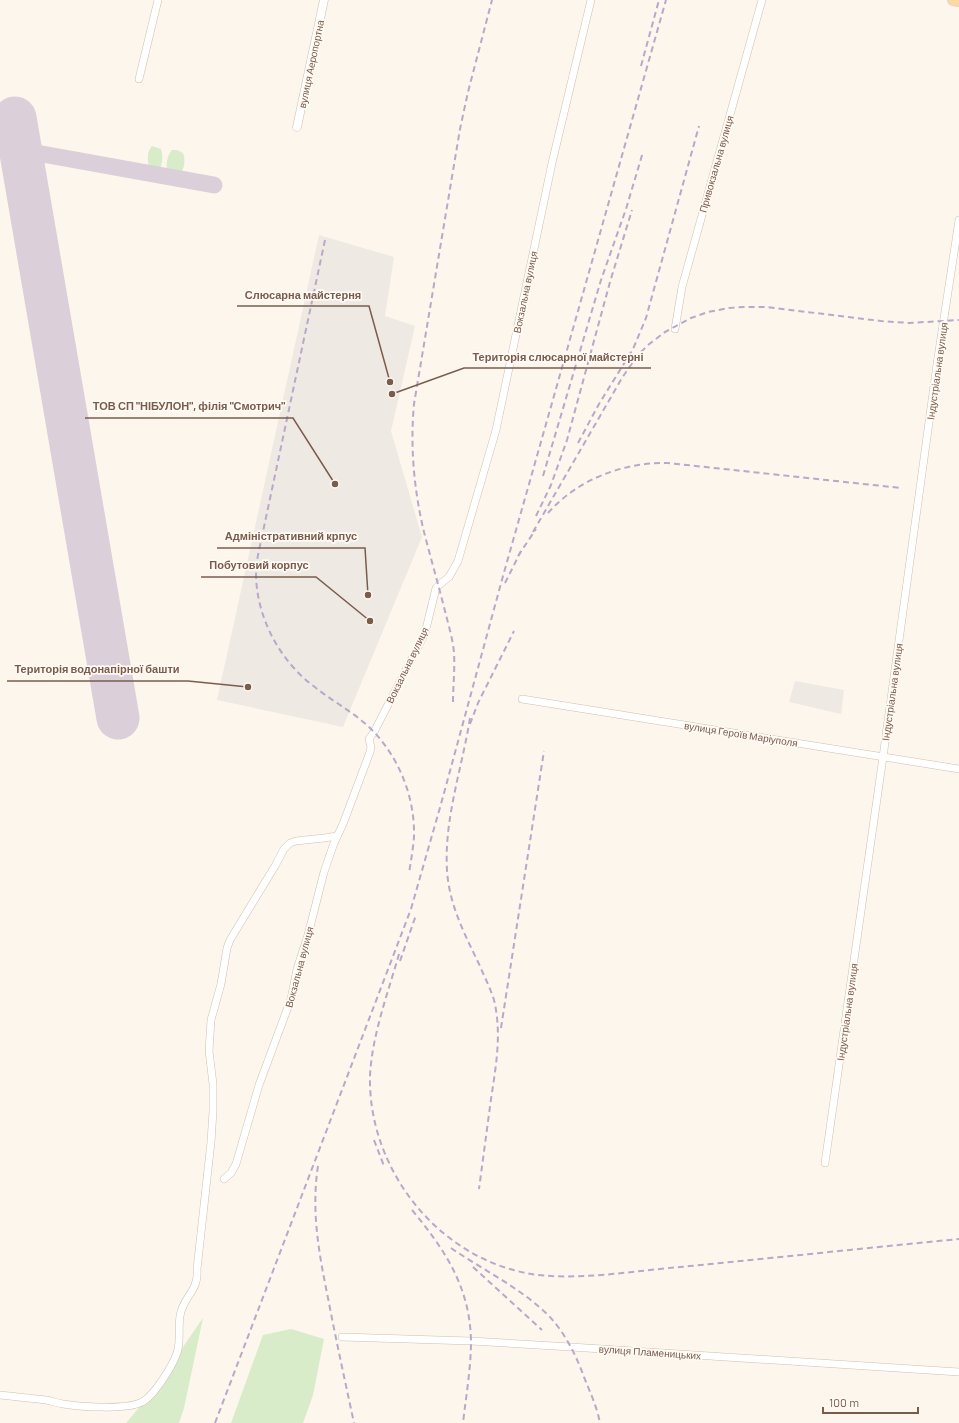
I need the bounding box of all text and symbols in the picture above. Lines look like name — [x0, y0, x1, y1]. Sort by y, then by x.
street label: вулиця Аеропортна — [296, 18, 326, 109]
street label: Привокзальна вулиця — [696, 114, 736, 214]
street label: Вокзальна вулиця — [510, 250, 540, 334]
callout: Слюсарна майстерня — [237, 283, 369, 306]
text: Слюсарна майстерня — [245, 288, 361, 301]
street label: Індустріальна вулиця — [924, 321, 950, 421]
callout: Територія слюсарної майстерні — [464, 345, 651, 368]
text: Територія слюсарної майстерні — [472, 350, 644, 363]
callout: ТОВ СП "НІБУЛОН", філія "Смотрич" — [85, 395, 293, 418]
text: ТОВ СП "НІБУЛОН", філія "Смотрич" — [93, 399, 285, 412]
callout: Адміністративний крпус — [217, 525, 365, 548]
text: Адміністративний крпус — [225, 529, 357, 542]
callout: Побутовий корпус — [201, 554, 316, 577]
text: Побутовий корпус — [209, 558, 309, 571]
street label: Вокзальна вулиця — [383, 625, 431, 705]
street label: Індустріальна вулиця — [879, 642, 905, 742]
callout: Територія водонапірної башти — [7, 658, 188, 681]
text: Територія водонапірної башти — [14, 662, 180, 675]
street label: вулиця Героїв Маріуполя — [683, 719, 799, 749]
street label: Вокзальна вулиця — [282, 925, 316, 1009]
street label: Індустріальна вулиця — [834, 962, 860, 1062]
street label: вулиця Пламеницьких — [598, 1342, 702, 1362]
scale bar — [823, 1389, 918, 1415]
text: 100 m — [829, 1395, 859, 1409]

